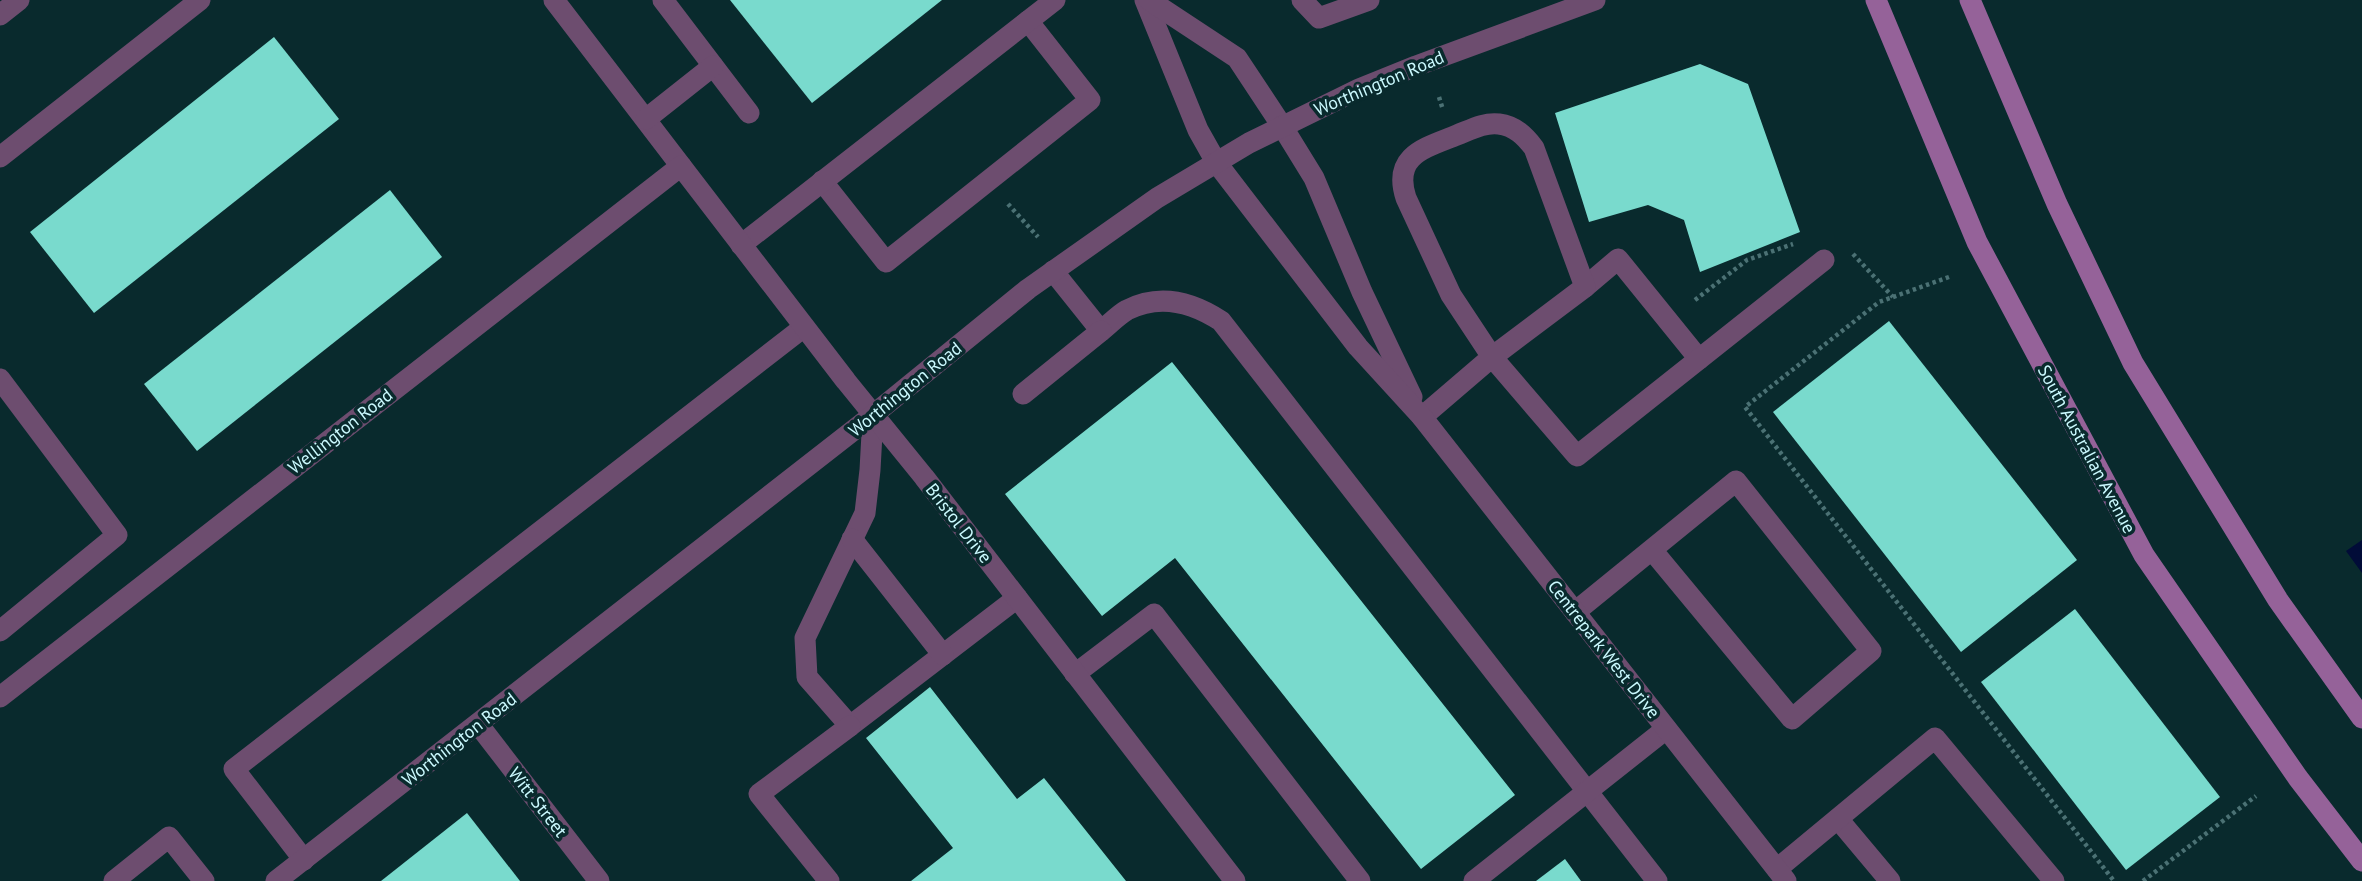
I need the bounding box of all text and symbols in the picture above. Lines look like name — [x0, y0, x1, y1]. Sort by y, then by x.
street label: Worthington Road — [1311, 45, 1447, 121]
street label: Worthington Road — [844, 336, 966, 442]
street label: South Australian Avenue — [2033, 361, 2141, 537]
street label: Wellington Road — [283, 383, 397, 479]
street label: Bristol Drive — [921, 478, 997, 568]
street label: Centrepark West Drive — [1543, 575, 1665, 723]
street label: Worthington Road — [397, 687, 521, 791]
street label: Witt Street — [503, 762, 573, 842]

